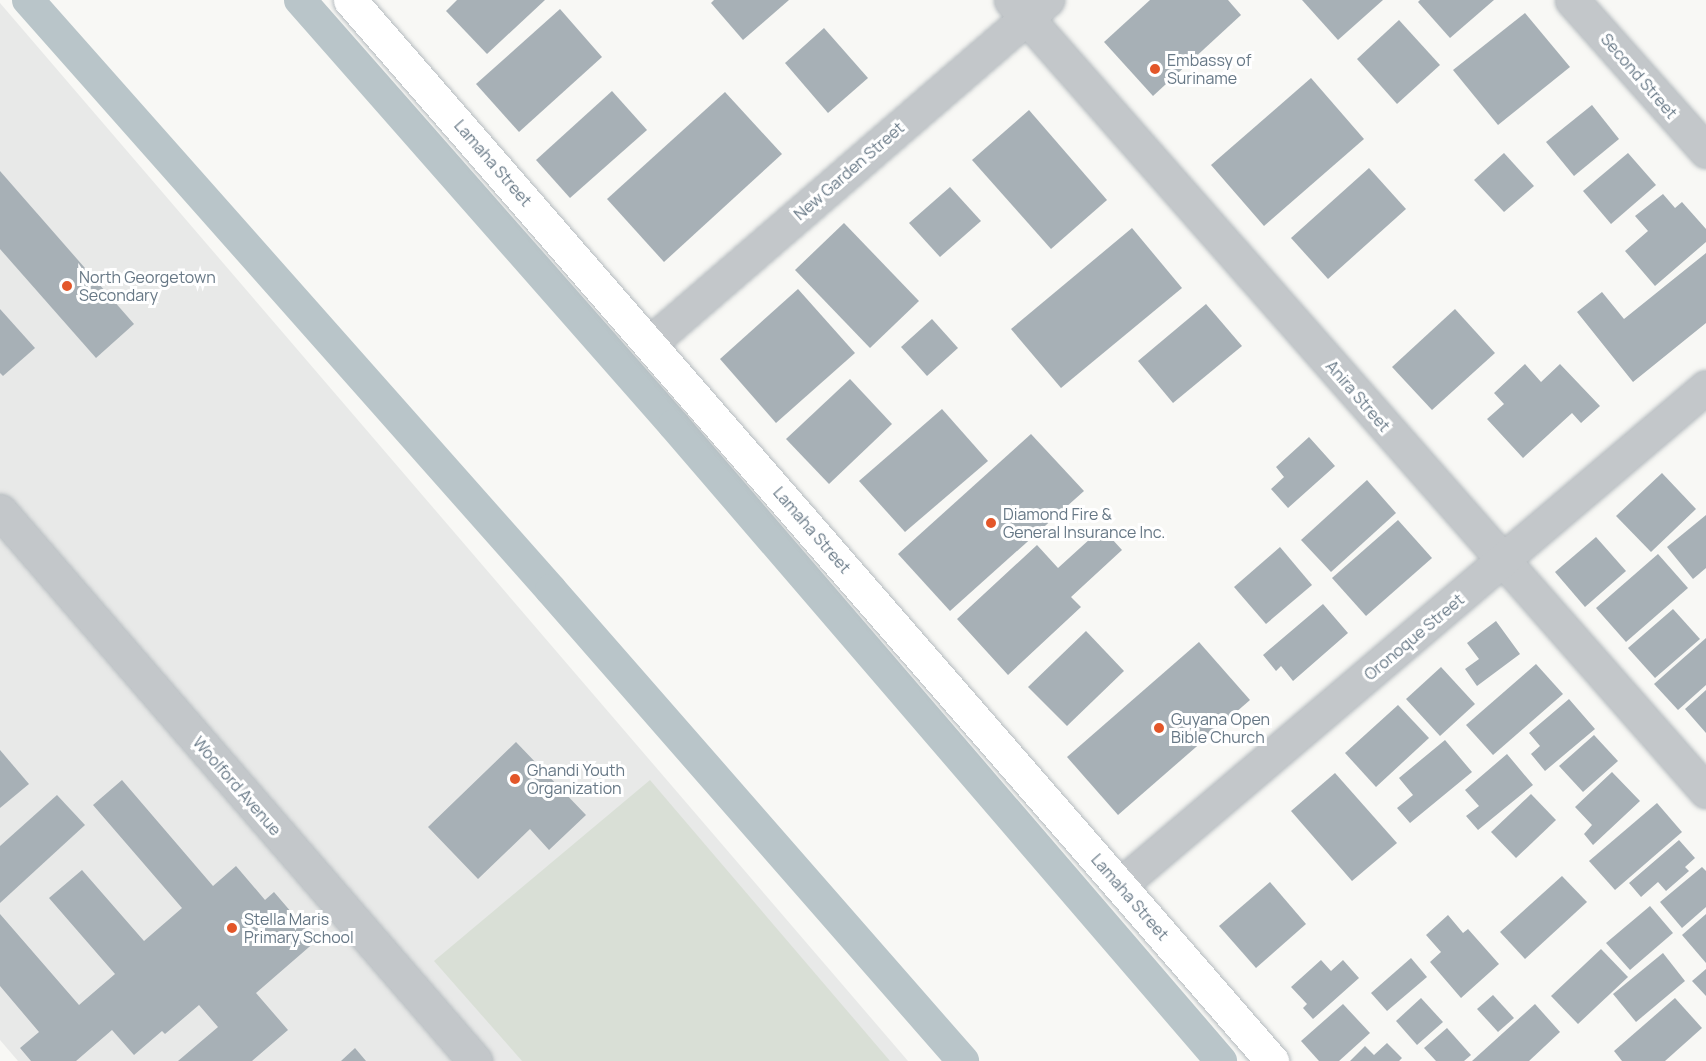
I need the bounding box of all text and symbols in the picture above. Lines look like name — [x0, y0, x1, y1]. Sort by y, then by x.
street label: Second Street — [1597, 30, 1681, 122]
place label: Embassy of Suriname — [1167, 50, 1251, 88]
marker: Embassy of Suriname — [1148, 62, 1162, 76]
street label: Lamaha Street — [450, 116, 536, 210]
street label: New Garden Street — [790, 118, 908, 224]
place label: North Georgetown Secondary — [79, 267, 216, 305]
marker: North Georgetown Secondary — [60, 279, 74, 293]
street label: Anira Street — [1322, 357, 1394, 435]
street label: Lamaha Street — [769, 483, 855, 577]
place label: Diamond Fire & General Insurance Inc. — [1003, 504, 1165, 542]
marker: Diamond Fire & General Insurance Inc. — [984, 516, 998, 530]
street label: Oronoque Street — [1360, 590, 1468, 684]
place label: Guyana Open Bible Church — [1171, 709, 1270, 747]
marker: Guyana Open Bible Church — [1152, 721, 1166, 735]
street label: Woolford Avenue — [189, 733, 285, 839]
place label: Ghandi Youth Organization — [527, 760, 625, 798]
marker: Ghandi Youth Organization — [508, 772, 522, 786]
street label: Lamaha Street — [1087, 850, 1173, 944]
place label: Stella Maris Primary School — [244, 909, 354, 947]
marker: Stella Maris Primary School — [225, 921, 239, 935]

